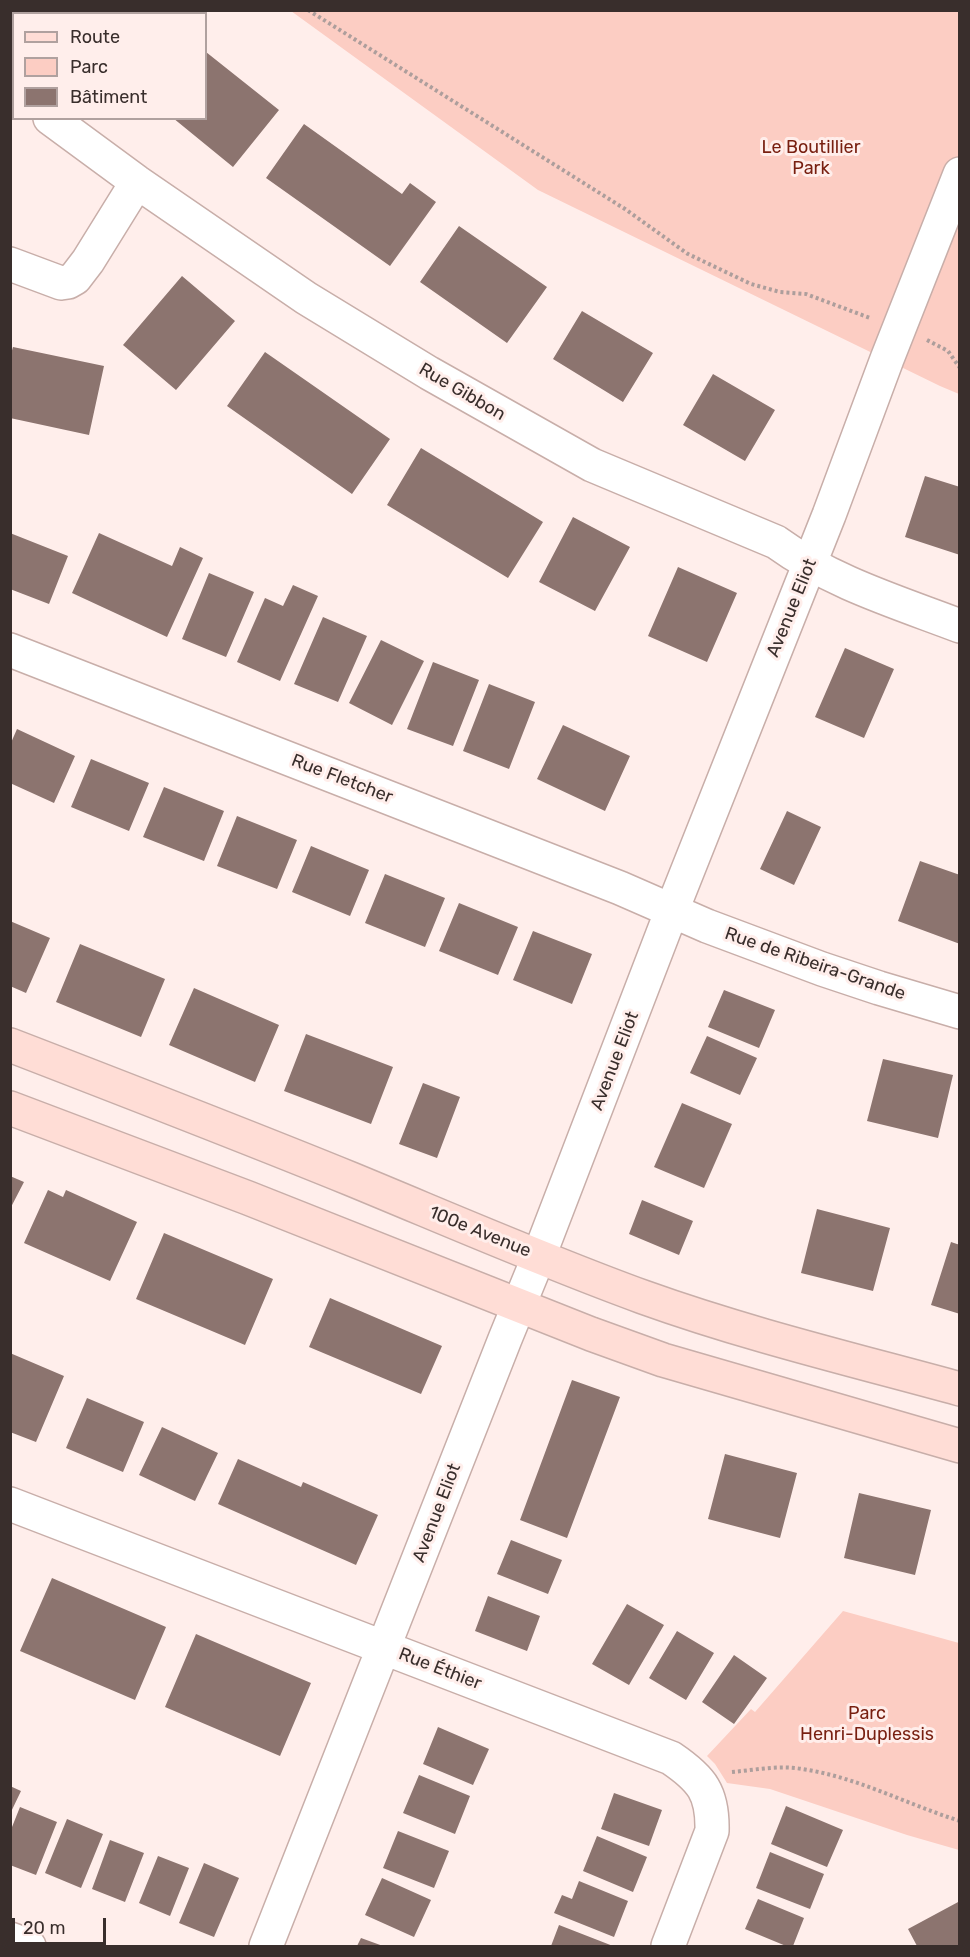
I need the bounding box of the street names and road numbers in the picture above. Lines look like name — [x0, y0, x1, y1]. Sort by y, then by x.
street label: Rue Gibbon — [415, 359, 509, 425]
street label: Avenue Eliot — [762, 556, 822, 660]
street label: Rue Fletcher — [288, 750, 396, 808]
street label: Rue de Ribeira-Grande — [722, 923, 908, 1005]
street label: Avenue Eliot — [586, 1008, 644, 1114]
street label: 100e Avenue — [426, 1202, 534, 1262]
street label: Avenue Eliot — [408, 1460, 466, 1566]
street label: Rue Éthier — [395, 1643, 485, 1695]

